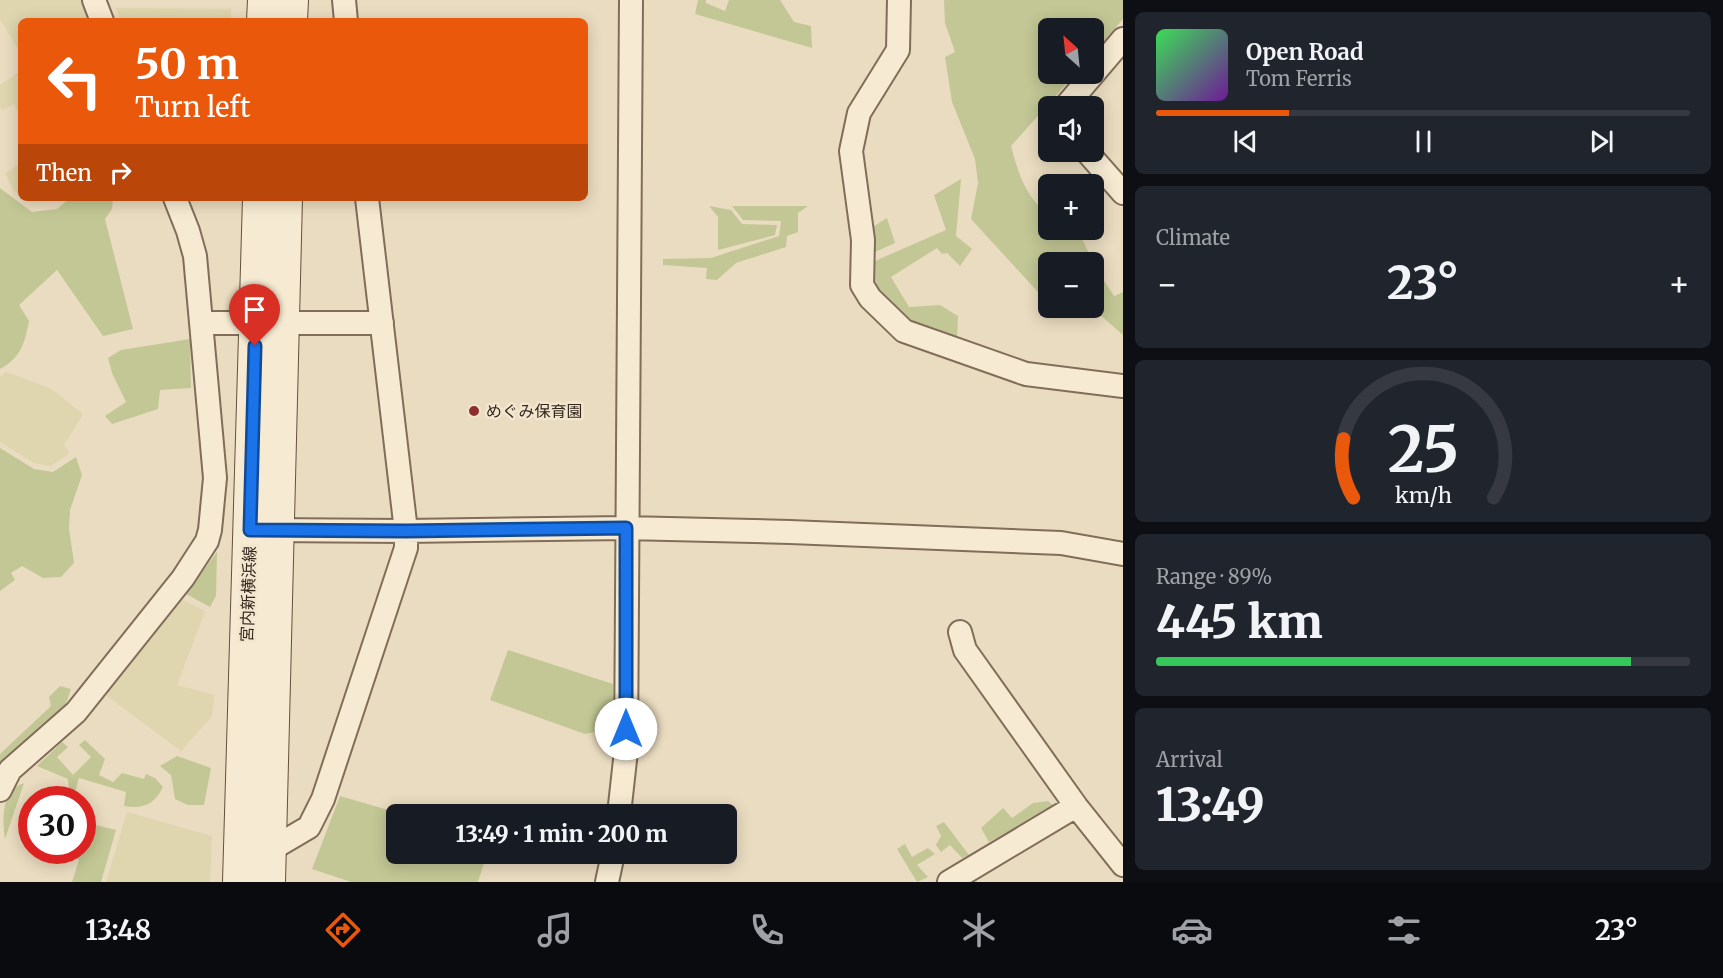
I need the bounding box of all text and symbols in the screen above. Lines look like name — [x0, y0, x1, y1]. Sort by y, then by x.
north arrow — [1038, 18, 1104, 84]
map controls — [1038, 18, 1104, 318]
text: 50 m — [135, 38, 239, 90]
text: Open Road — [1246, 38, 1364, 66]
icon: left — [36, 42, 114, 120]
text: Tom Ferris — [1246, 66, 1352, 91]
text: Turn left — [135, 90, 250, 124]
button: sound — [1038, 96, 1104, 162]
icon: previous — [1229, 125, 1262, 158]
icon: pause — [1407, 125, 1440, 158]
icon: next — [1585, 125, 1618, 158]
icon: right — [104, 156, 137, 189]
text: Then — [36, 159, 92, 187]
button: + — [1038, 174, 1104, 240]
text: Climate — [1156, 225, 1230, 250]
button: − — [1038, 252, 1104, 318]
text: 23° — [1387, 255, 1459, 311]
text: − — [1156, 264, 1178, 305]
text: + — [1668, 264, 1690, 305]
pin — [229, 284, 280, 346]
icon: arrive — [238, 293, 271, 326]
place label: めぐみ保育園 — [486, 401, 582, 421]
marker: めぐみ保育園 — [467, 404, 481, 418]
text: 25 — [1387, 411, 1459, 489]
text: km/h — [1395, 482, 1451, 509]
street label: 宮内新横浜線 — [236, 546, 260, 642]
text: Range · 89% — [1156, 564, 1272, 589]
text: 445 km — [1156, 594, 1323, 650]
position arrow — [594, 697, 658, 761]
text: Arrival — [1156, 747, 1223, 772]
text: 13:49 — [1156, 777, 1265, 833]
speed limit sign: 30 — [18, 786, 96, 864]
text: 13:49 · 1 min · 200 m — [455, 820, 668, 848]
icon: directions — [322, 909, 364, 951]
icon: music — [534, 909, 576, 951]
icon: phone — [746, 909, 788, 951]
icon: climate — [958, 909, 1000, 951]
icon: car — [1171, 909, 1213, 951]
icon: filters — [1383, 909, 1425, 951]
text: 13:48 — [85, 913, 151, 947]
text: 23° — [1595, 913, 1638, 947]

